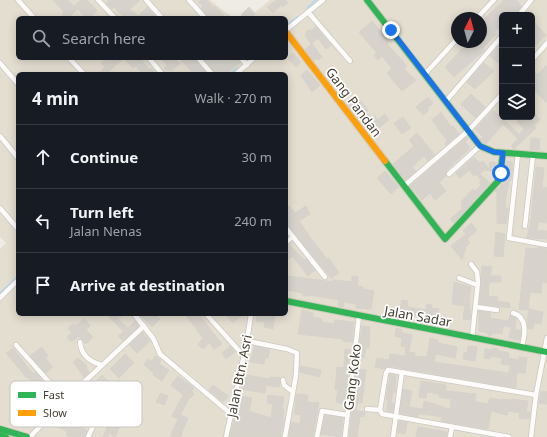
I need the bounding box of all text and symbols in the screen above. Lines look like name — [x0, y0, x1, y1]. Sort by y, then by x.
north arrow — [451, 12, 487, 48]
map controls — [499, 12, 535, 120]
button: + — [499, 12, 535, 48]
search box — [16, 16, 288, 60]
route end — [382, 21, 400, 39]
icon: search — [30, 27, 52, 49]
text: Search here — [62, 28, 145, 48]
button: − — [499, 48, 535, 84]
street label: Gang Pandan — [322, 64, 386, 140]
button: layers — [499, 84, 535, 120]
text: 4 min — [32, 87, 79, 110]
text: Walk · 270 m — [194, 89, 272, 107]
icon: ahead — [32, 146, 54, 168]
text: Continue — [70, 147, 138, 167]
text: 30 m — [242, 148, 272, 166]
route start — [492, 164, 510, 182]
text: Turn left — [70, 202, 134, 222]
icon: left — [32, 210, 54, 232]
text: 240 m — [234, 212, 272, 230]
text: Jalan Nenas — [70, 222, 142, 240]
icon: arrive — [32, 274, 54, 296]
text: Arrive at destination — [70, 275, 225, 295]
street label: Jalan Sadar — [381, 301, 454, 331]
street label: Jalan Btn. Asri — [222, 333, 256, 421]
street label: Gang Koko — [339, 343, 365, 411]
legend — [10, 381, 142, 427]
text: Fast — [43, 387, 64, 402]
text: Slow — [43, 405, 67, 420]

